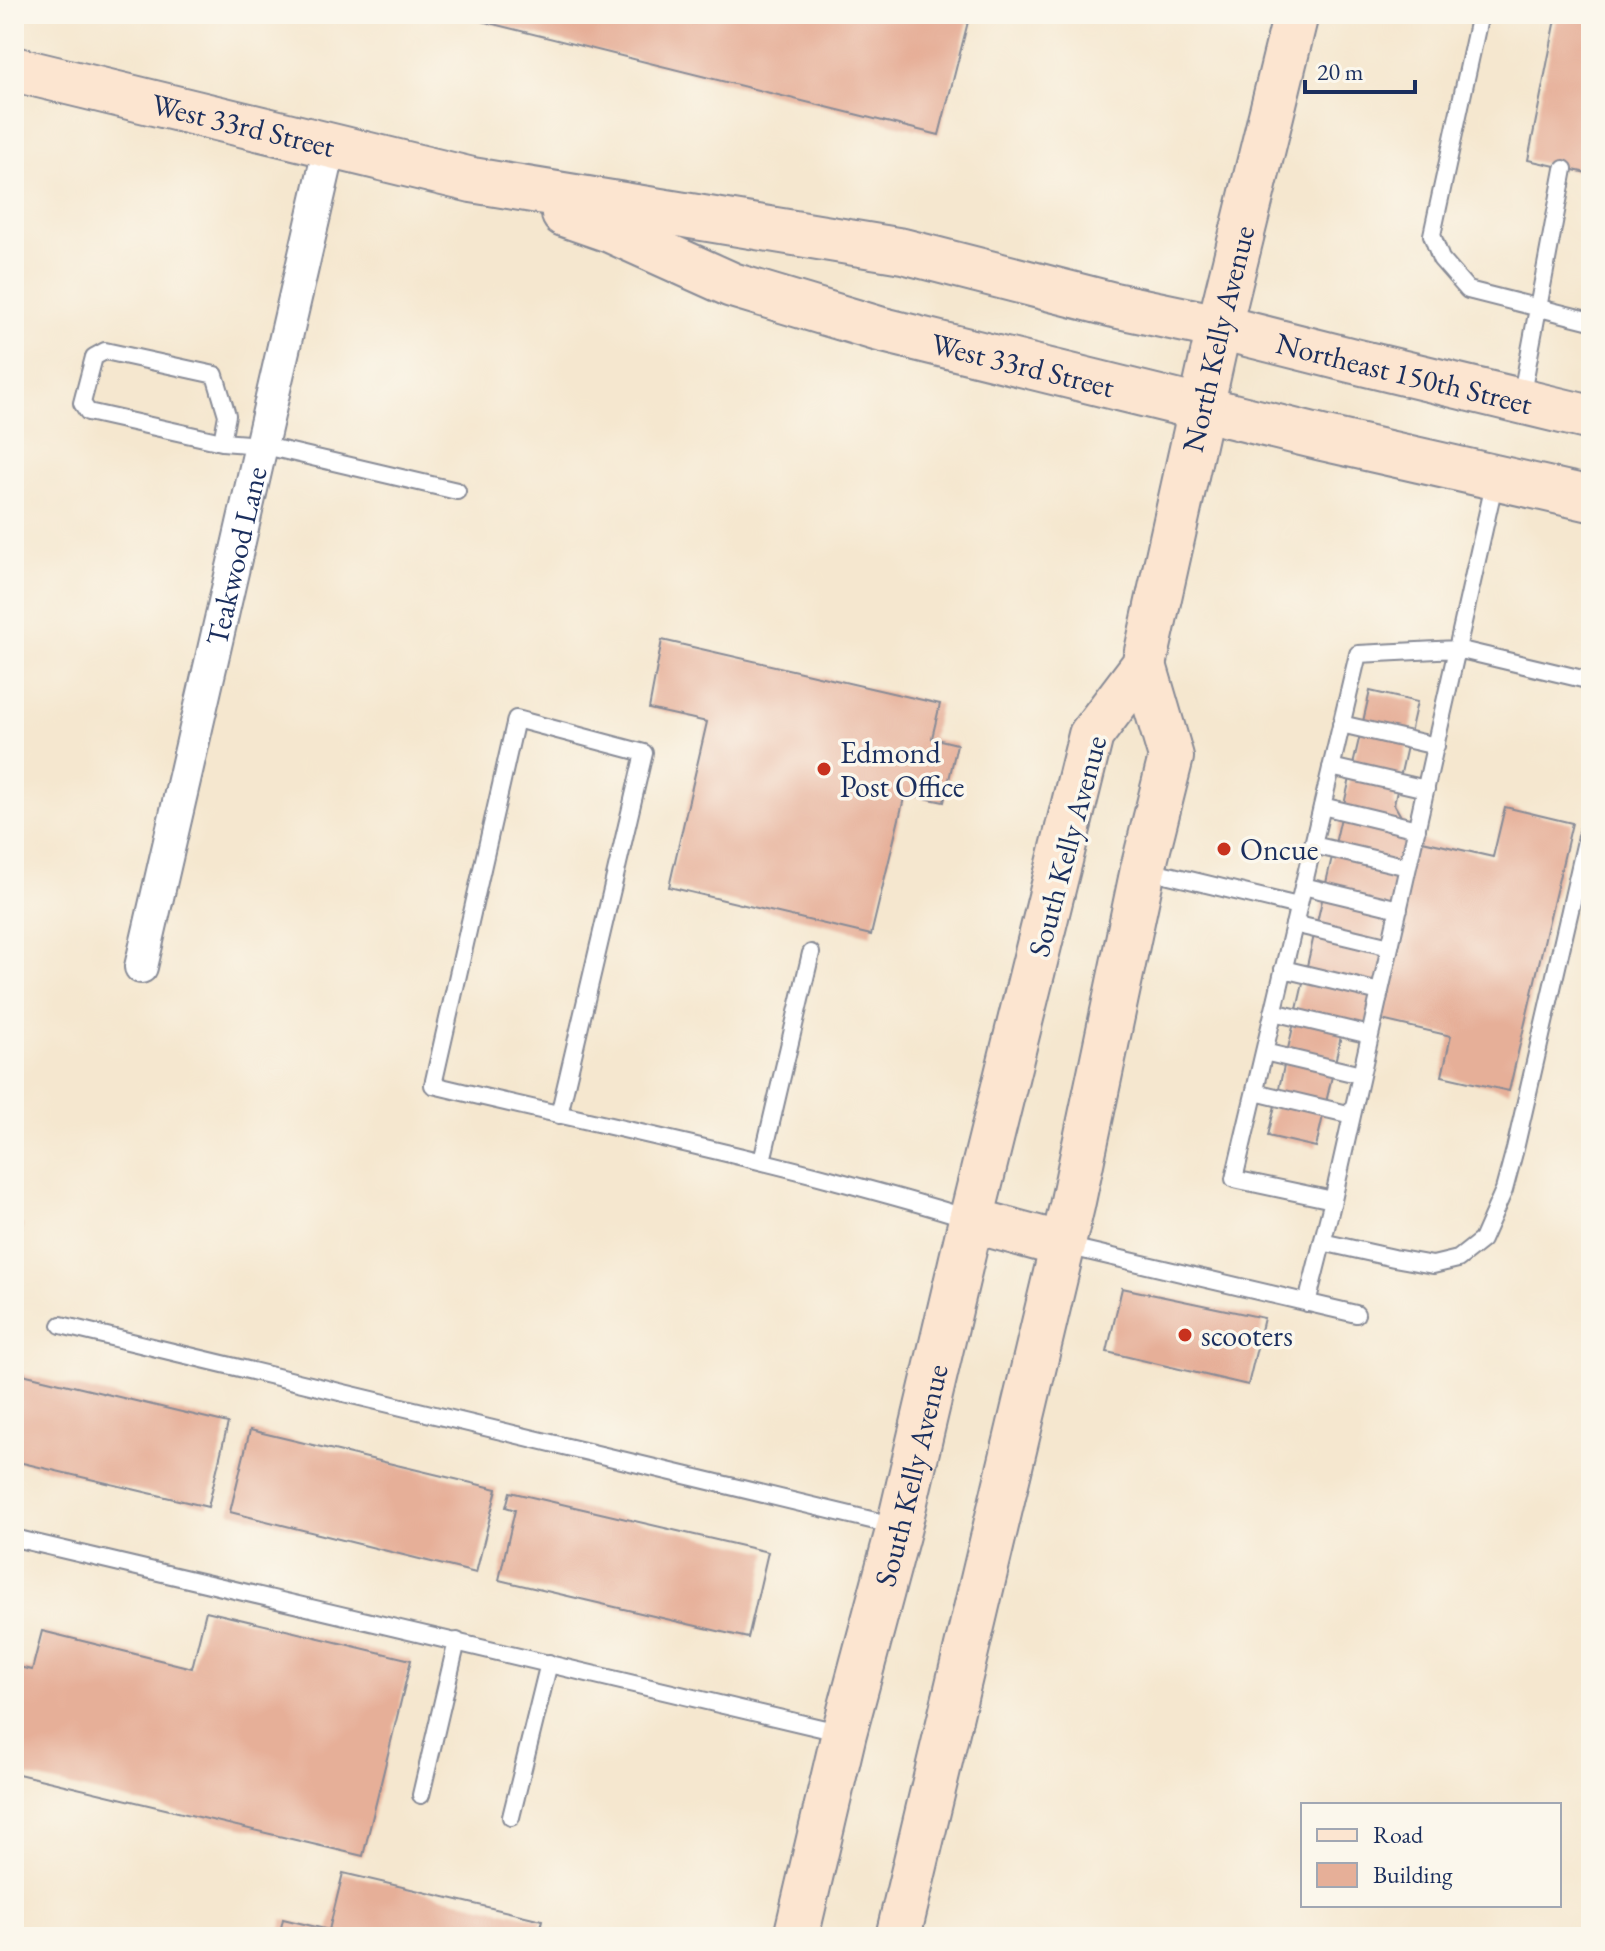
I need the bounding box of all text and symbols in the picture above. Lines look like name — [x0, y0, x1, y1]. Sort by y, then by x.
scale bar — [1305, 44, 1415, 94]
text: 20 m — [1317, 56, 1364, 87]
street label: West 33rd Street — [148, 84, 340, 166]
street label: North Kelly Avenue — [1172, 221, 1263, 456]
street label: West 33rd Street — [927, 323, 1119, 406]
street label: Northeast 150th Street — [1272, 323, 1537, 423]
street label: Teakwood Lane — [196, 462, 275, 649]
street label: South Kelly Avenue — [1019, 731, 1115, 961]
place label: Edmond Post Office — [840, 733, 965, 806]
marker: Edmond Post Office — [815, 760, 833, 778]
place label: Oncue — [1240, 830, 1318, 869]
marker: Oncue — [1215, 840, 1233, 858]
place label: scooters — [1201, 1316, 1293, 1355]
marker: scooters — [1176, 1326, 1194, 1344]
street label: South Kelly Avenue — [865, 1360, 956, 1590]
legend — [1301, 1803, 1561, 1907]
text: Road — [1373, 1819, 1424, 1850]
text: Building — [1373, 1859, 1453, 1890]

